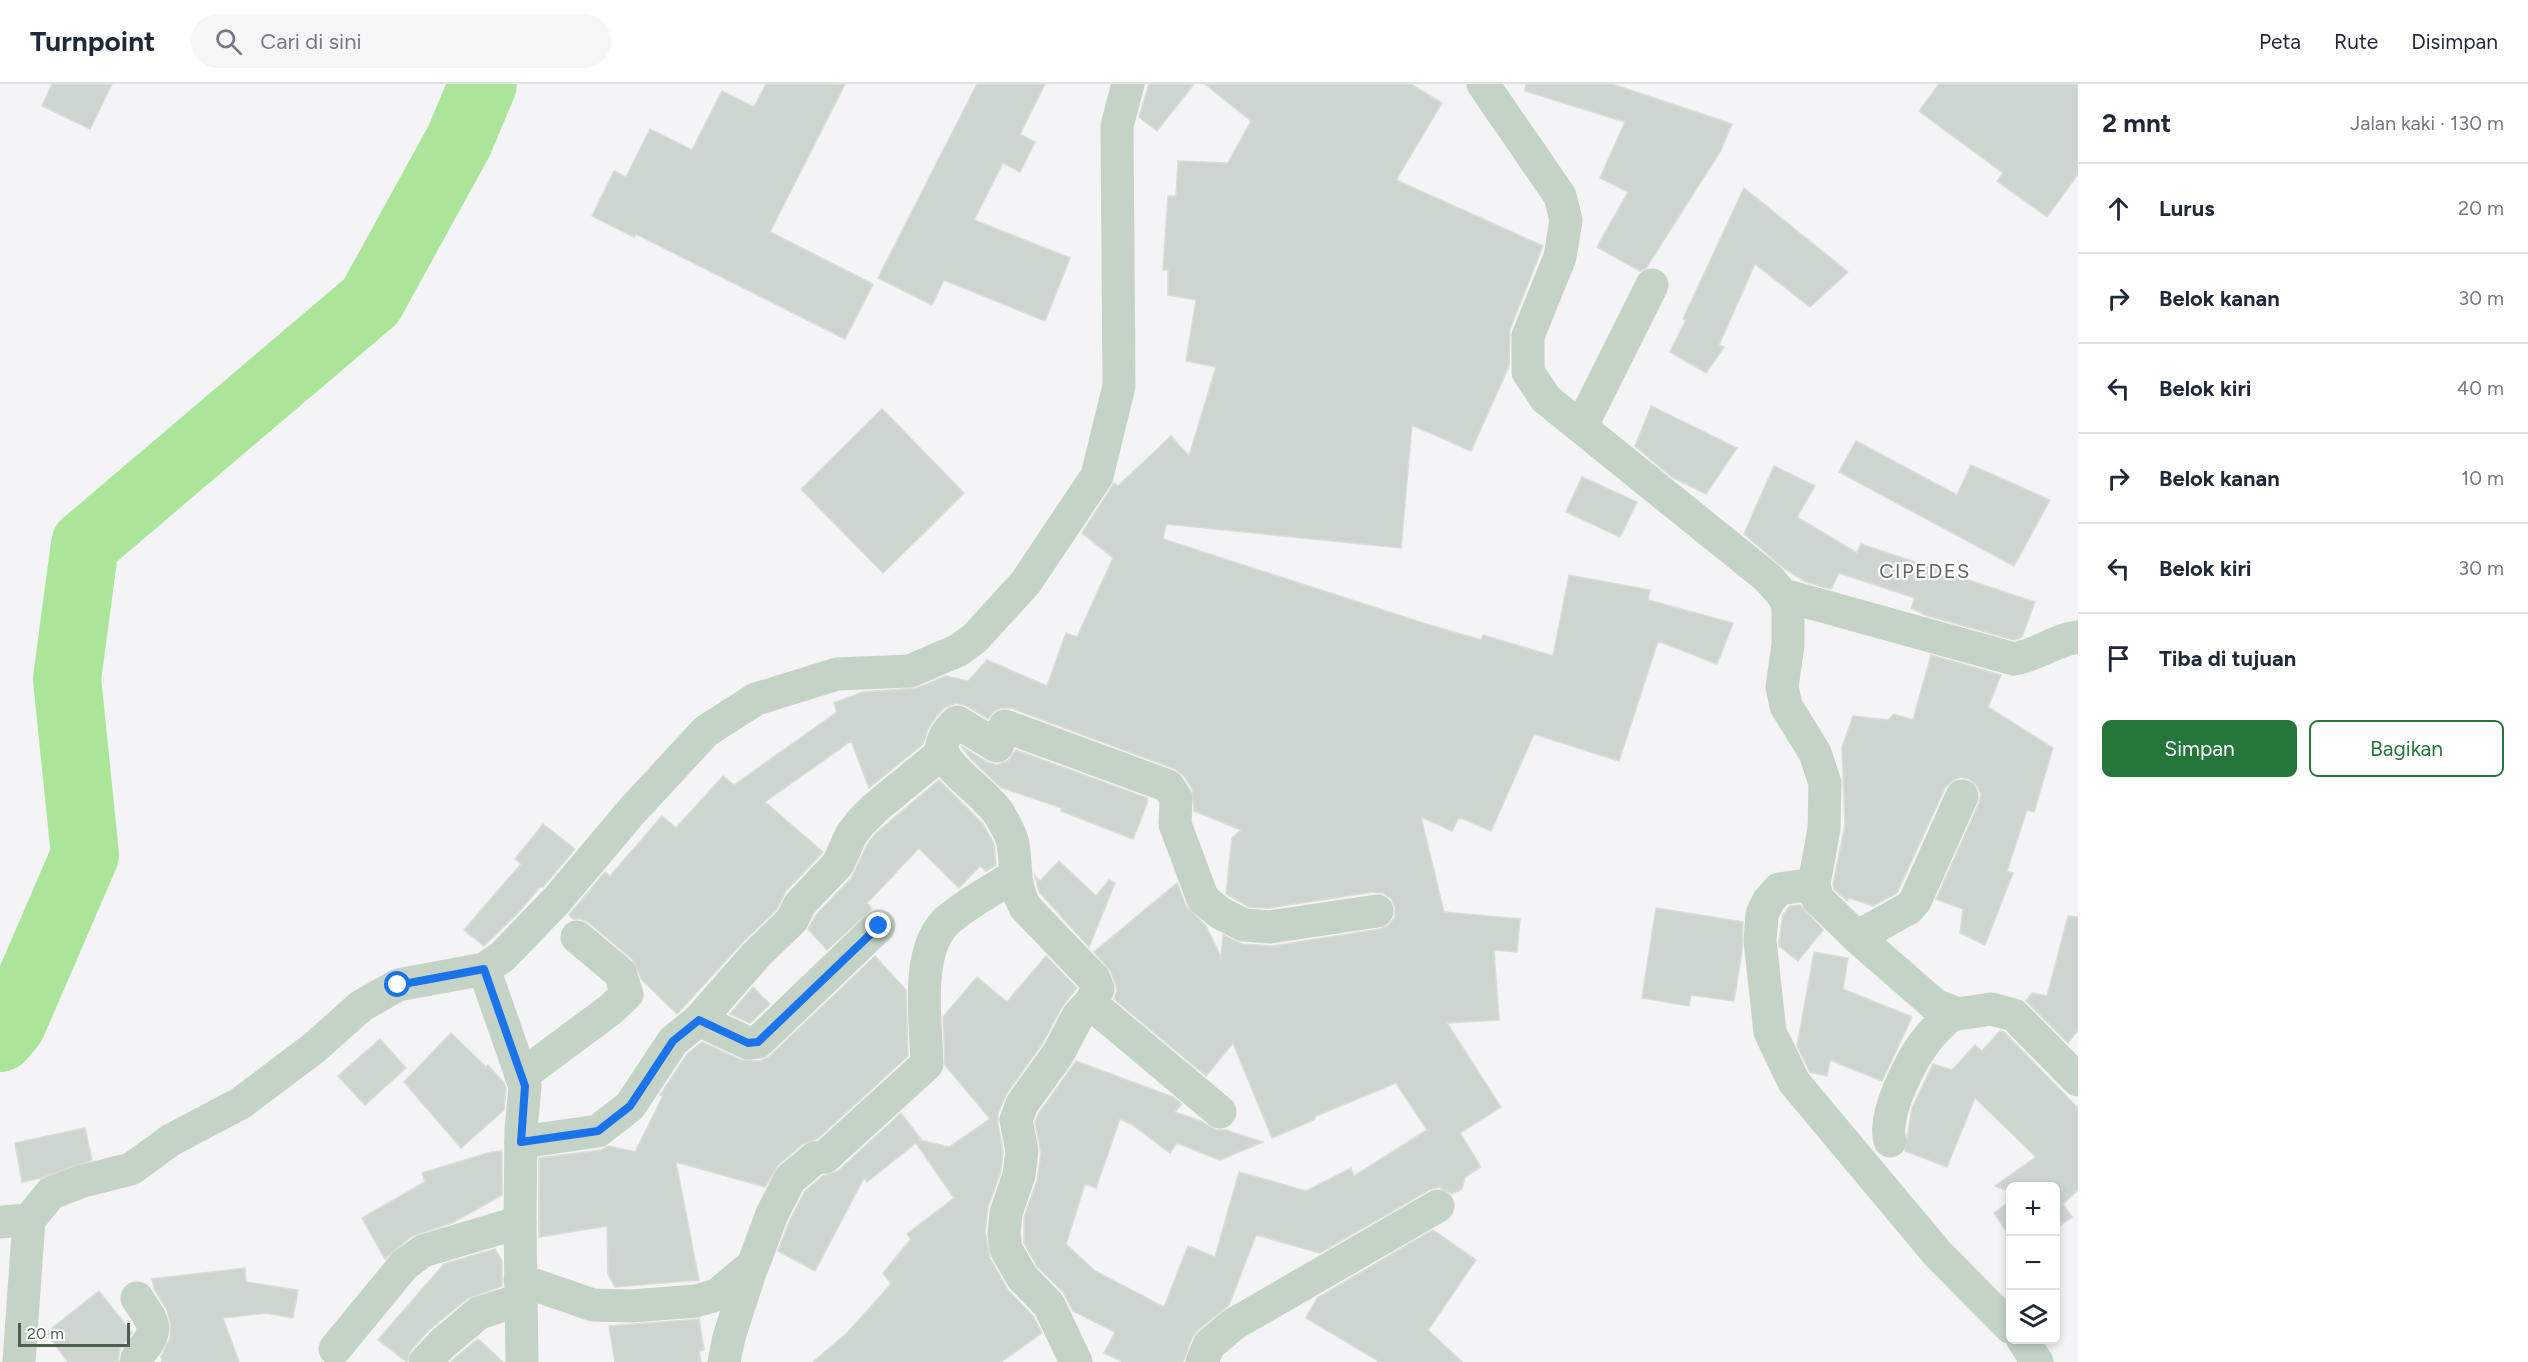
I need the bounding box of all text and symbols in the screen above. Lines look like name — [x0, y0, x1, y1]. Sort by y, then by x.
search box — [191, 14, 611, 68]
text: Turnpoint — [30, 24, 155, 58]
icon: search — [212, 25, 245, 58]
text: Cari di sini — [260, 28, 362, 55]
text: Peta — [2259, 29, 2301, 54]
text: Rute — [2334, 29, 2378, 54]
text: Disimpan — [2411, 29, 2498, 54]
text: 2 mnt — [2102, 107, 2171, 139]
text: Jalan kaki · 130 m — [2350, 111, 2504, 135]
icon: ahead — [2102, 192, 2135, 225]
text: Lurus — [2159, 195, 2214, 222]
text: 20 m — [2458, 196, 2504, 220]
icon: right — [2102, 282, 2135, 315]
text: Belok kanan — [2159, 285, 2280, 312]
text: 30 m — [2458, 286, 2504, 310]
icon: left — [2102, 372, 2135, 405]
text: Belok kiri — [2159, 375, 2252, 402]
text: 40 m — [2457, 376, 2504, 400]
icon: right — [2102, 462, 2135, 495]
text: Belok kanan — [2159, 465, 2280, 492]
text: 10 m — [2461, 466, 2504, 490]
icon: left — [2102, 552, 2135, 585]
text: Belok kiri — [2159, 555, 2252, 582]
text: 30 m — [2458, 556, 2504, 580]
district label: CIPEDES — [1879, 559, 1971, 583]
icon: arrive — [2102, 642, 2135, 675]
text: Tiba di tujuan — [2159, 645, 2296, 672]
button: Simpan — [2102, 720, 2297, 777]
button: Bagikan — [2309, 720, 2504, 777]
route end — [865, 912, 891, 938]
route start — [384, 971, 410, 997]
map controls — [2006, 1182, 2060, 1344]
button: + — [2006, 1182, 2060, 1236]
button: − — [2006, 1236, 2060, 1290]
button: layers — [2006, 1290, 2060, 1344]
scale bar — [18, 1320, 130, 1348]
text: 20 m — [27, 1324, 64, 1343]

